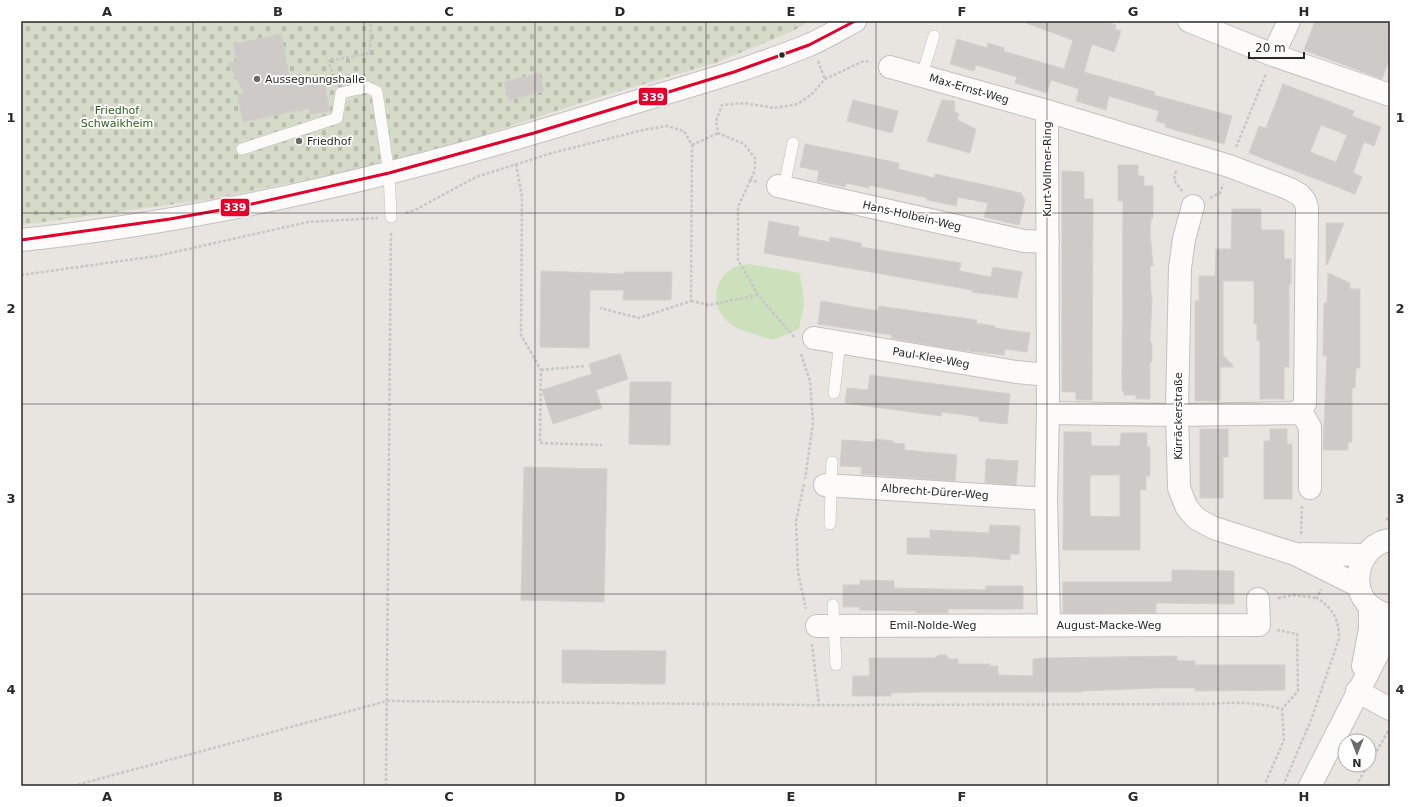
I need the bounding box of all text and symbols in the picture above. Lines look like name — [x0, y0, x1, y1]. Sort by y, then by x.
text: A — [102, 4, 112, 19]
text: B — [273, 4, 283, 19]
text: C — [444, 4, 454, 19]
text: D — [615, 4, 626, 19]
text: E — [787, 4, 795, 19]
text: F — [958, 4, 966, 19]
text: G — [1128, 4, 1138, 19]
text: H — [1299, 4, 1309, 19]
scale bar — [1249, 34, 1304, 60]
text: 20 m — [1255, 41, 1286, 55]
unlabelled marker — [777, 50, 787, 60]
street label: Max-Ernst-Weg — [928, 71, 1010, 107]
place label: Aussegnungshalle — [265, 73, 365, 86]
marker: Aussegnungshalle — [252, 74, 262, 84]
line badge: 339 — [638, 87, 668, 106]
text: 339 — [642, 91, 664, 104]
park label: Friedhof Schwaikheim — [81, 104, 153, 130]
text: 1 — [6, 110, 16, 125]
text: 1 — [1395, 110, 1405, 125]
street label: Kurt-Vollmer-Ring — [1041, 121, 1054, 217]
place label: Friedhof — [307, 135, 353, 148]
marker: Friedhof — [294, 136, 304, 146]
line badge: 339 — [220, 198, 250, 217]
street label: Hans-Holbein-Weg — [861, 198, 963, 234]
text: 339 — [224, 201, 246, 214]
text: 2 — [6, 301, 16, 316]
text: 2 — [1395, 301, 1405, 316]
street label: Paul-Klee-Weg — [891, 345, 971, 371]
street label: Kürräckerstraße — [1172, 372, 1185, 460]
street label: Albrecht-Dürer-Weg — [881, 482, 989, 502]
text: 3 — [6, 491, 16, 506]
text: 3 — [1395, 491, 1405, 506]
street label: Emil-Nolde-Weg — [889, 619, 977, 632]
street label: August-Macke-Weg — [1057, 619, 1162, 632]
text: 4 — [6, 682, 16, 697]
text: 4 — [1395, 682, 1405, 697]
north arrow — [1337, 733, 1377, 773]
text: N — [1352, 756, 1362, 769]
text: A — [102, 789, 112, 804]
text: B — [273, 789, 283, 804]
text: C — [444, 789, 454, 804]
text: D — [615, 789, 626, 804]
text: E — [787, 789, 795, 804]
text: F — [958, 789, 966, 804]
text: G — [1128, 789, 1138, 804]
text: H — [1299, 789, 1309, 804]

